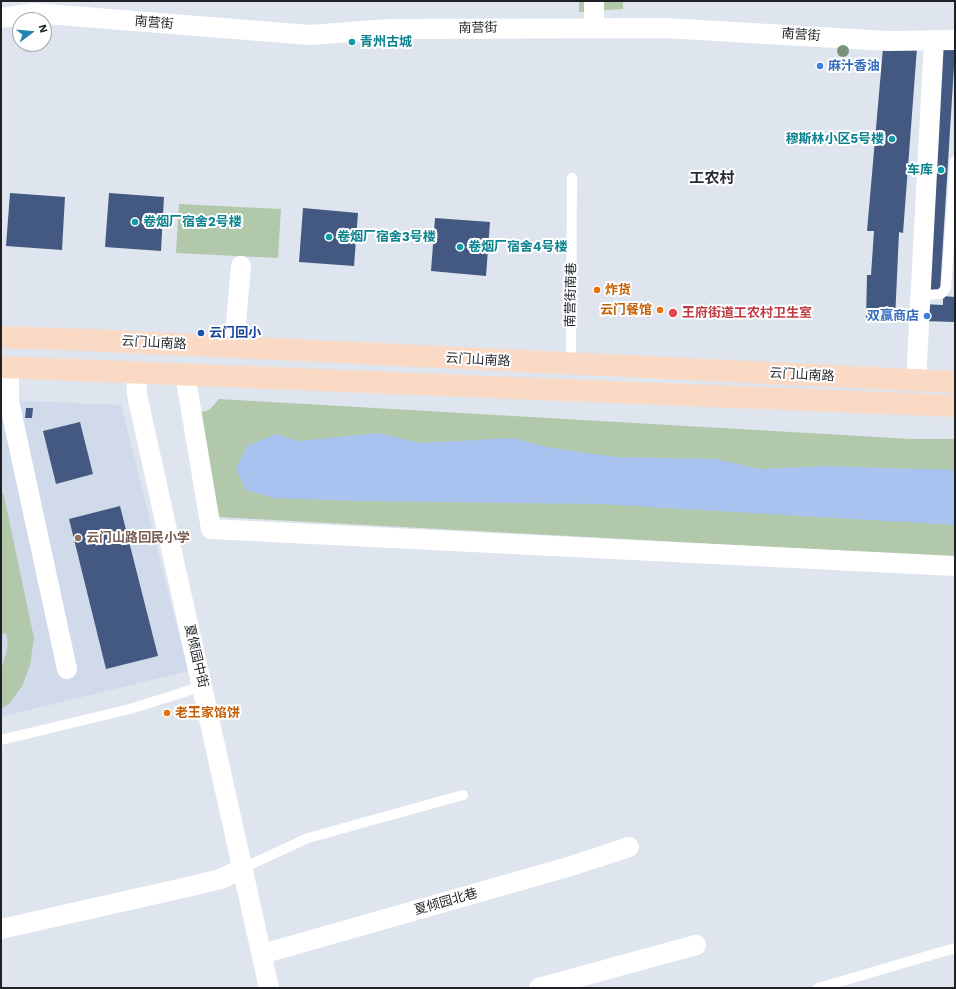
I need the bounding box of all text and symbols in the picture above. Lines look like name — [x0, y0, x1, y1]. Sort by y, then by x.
north arrow — [12, 12, 52, 52]
street label: 南营街 — [134, 14, 174, 32]
street label: 南营街 — [458, 20, 498, 36]
text: N — [36, 23, 50, 35]
street label: 南营街 — [781, 26, 821, 44]
place label: 青州古城 — [360, 34, 412, 50]
marker: 青州古城 — [347, 37, 357, 47]
place label: 麻汁香油 — [828, 58, 880, 74]
marker: 麻汁香油 — [815, 61, 825, 71]
place label: 穆斯林小区5号楼 — [785, 131, 884, 147]
marker: 穆斯林小区5号楼 — [887, 134, 897, 144]
place label: 车库 — [907, 162, 933, 178]
marker: 车库 — [936, 165, 946, 175]
district label: 工农村 — [690, 170, 734, 188]
place label: 卷烟厂宿舍2号楼 — [143, 214, 242, 230]
marker: 卷烟厂宿舍2号楼 — [130, 217, 140, 227]
place label: 卷烟厂宿舍3号楼 — [337, 229, 436, 245]
marker: 卷烟厂宿舍3号楼 — [324, 232, 334, 242]
place label: 卷烟厂宿舍4号楼 — [468, 239, 567, 255]
marker: 卷烟厂宿舍4号楼 — [455, 242, 465, 252]
street label: 南营街南巷 — [563, 262, 579, 328]
place label: 炸货 — [605, 282, 631, 298]
marker: 炸货 — [592, 285, 602, 295]
place label: 云门餐馆 — [600, 302, 652, 318]
marker: 云门餐馆 — [655, 305, 665, 315]
place label: 王府街道工农村卫生室 — [682, 305, 812, 321]
marker: 王府街道工农村卫生室 — [667, 307, 679, 319]
place label: 双赢商店 — [867, 308, 919, 324]
marker: 双赢商店 — [922, 311, 932, 321]
place label: 云门回小 — [209, 325, 261, 341]
marker: 云门回小 — [196, 328, 206, 338]
street label: 云门山南路 — [121, 334, 187, 352]
street label: 云门山南路 — [445, 351, 511, 369]
street label: 云门山南路 — [769, 366, 835, 384]
place label: 云门山路回民小学 — [86, 530, 190, 546]
marker: 云门山路回民小学 — [73, 533, 83, 543]
street label: 夏倾园中街 — [181, 623, 211, 689]
place label: 老王家馅饼 — [175, 705, 240, 721]
marker: 老王家馅饼 — [162, 708, 172, 718]
street label: 夏倾园北巷 — [413, 886, 479, 918]

